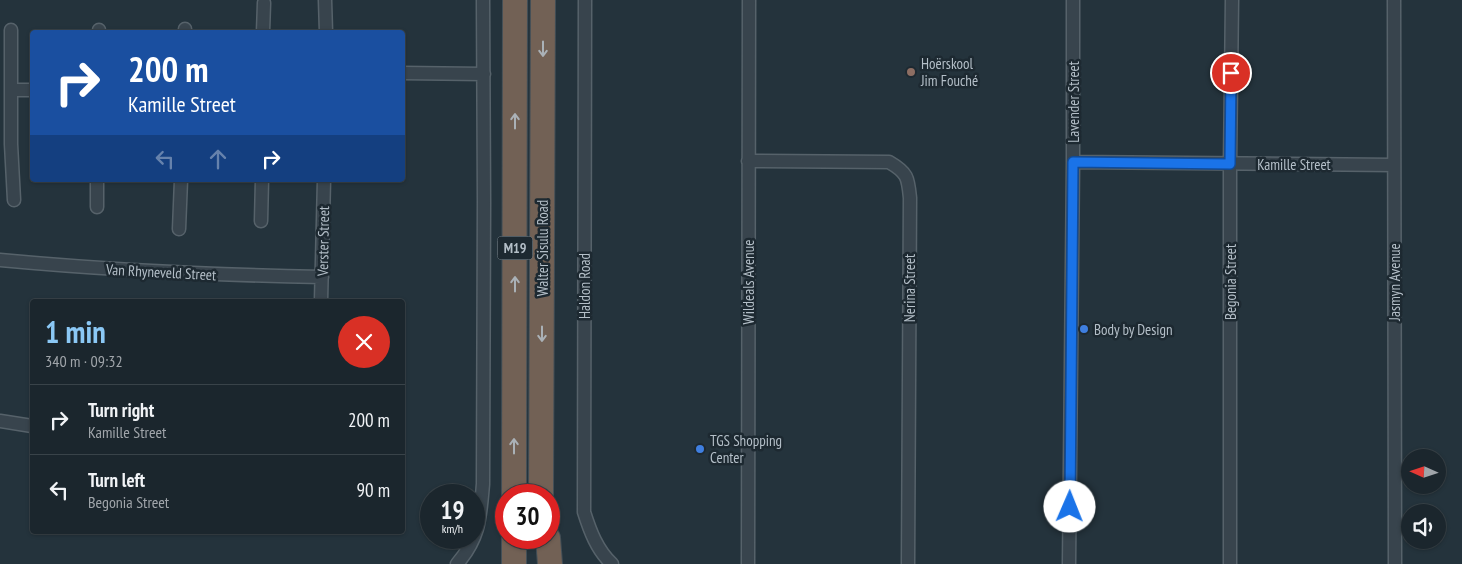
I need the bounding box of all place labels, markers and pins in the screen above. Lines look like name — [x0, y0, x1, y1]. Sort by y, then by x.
pin — [1210, 52, 1252, 94]
place label: Hoërskool Jim Fouché — [920, 54, 978, 90]
marker: Hoërskool Jim Fouché — [905, 66, 917, 78]
place label: Body by Design — [1094, 320, 1173, 339]
marker: Body by Design — [1078, 323, 1090, 335]
place label: TGS Shopping Center — [710, 431, 782, 467]
marker: TGS Shopping Center — [694, 443, 706, 455]

